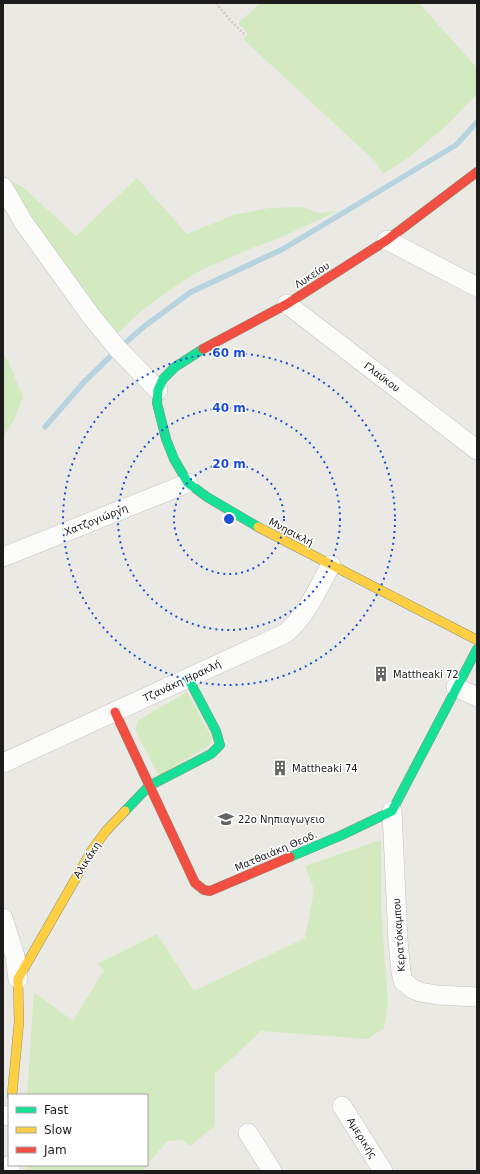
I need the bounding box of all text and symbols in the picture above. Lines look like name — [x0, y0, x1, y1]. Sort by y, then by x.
street label: Λυκείου — [293, 260, 332, 290]
text: 60 m — [212, 346, 246, 360]
street label: Γλαύκου — [362, 360, 402, 394]
text: 40 m — [212, 401, 246, 415]
text: 20 m — [212, 457, 246, 471]
street label: Χατζογιώργη — [63, 502, 129, 538]
centre of rings — [222, 512, 236, 526]
street label: Μνησικλή — [267, 516, 315, 548]
street label: Τζανάκη Ηρακλή — [141, 658, 223, 704]
building icon: Mattheaki 72 — [372, 665, 390, 683]
place label: Mattheaki 72 — [393, 669, 459, 680]
building icon: Mattheaki 74 — [271, 759, 289, 777]
place label: Mattheaki 74 — [292, 763, 358, 774]
school or university icon: 22ο Νηπιαγωγειο — [217, 810, 235, 828]
place label: 22ο Νηπιαγωγειο — [238, 814, 325, 825]
street label: Ματθαιάκη Θεοδ. — [233, 829, 319, 873]
street label: Αλικάκη — [71, 840, 103, 880]
street label: Κερατόκαμπου — [391, 898, 407, 972]
legend — [8, 1094, 148, 1166]
text: Fast — [44, 1103, 68, 1117]
street label: Αμερικής — [345, 1115, 379, 1161]
text: Slow — [44, 1123, 72, 1137]
text: Jam — [43, 1143, 67, 1157]

